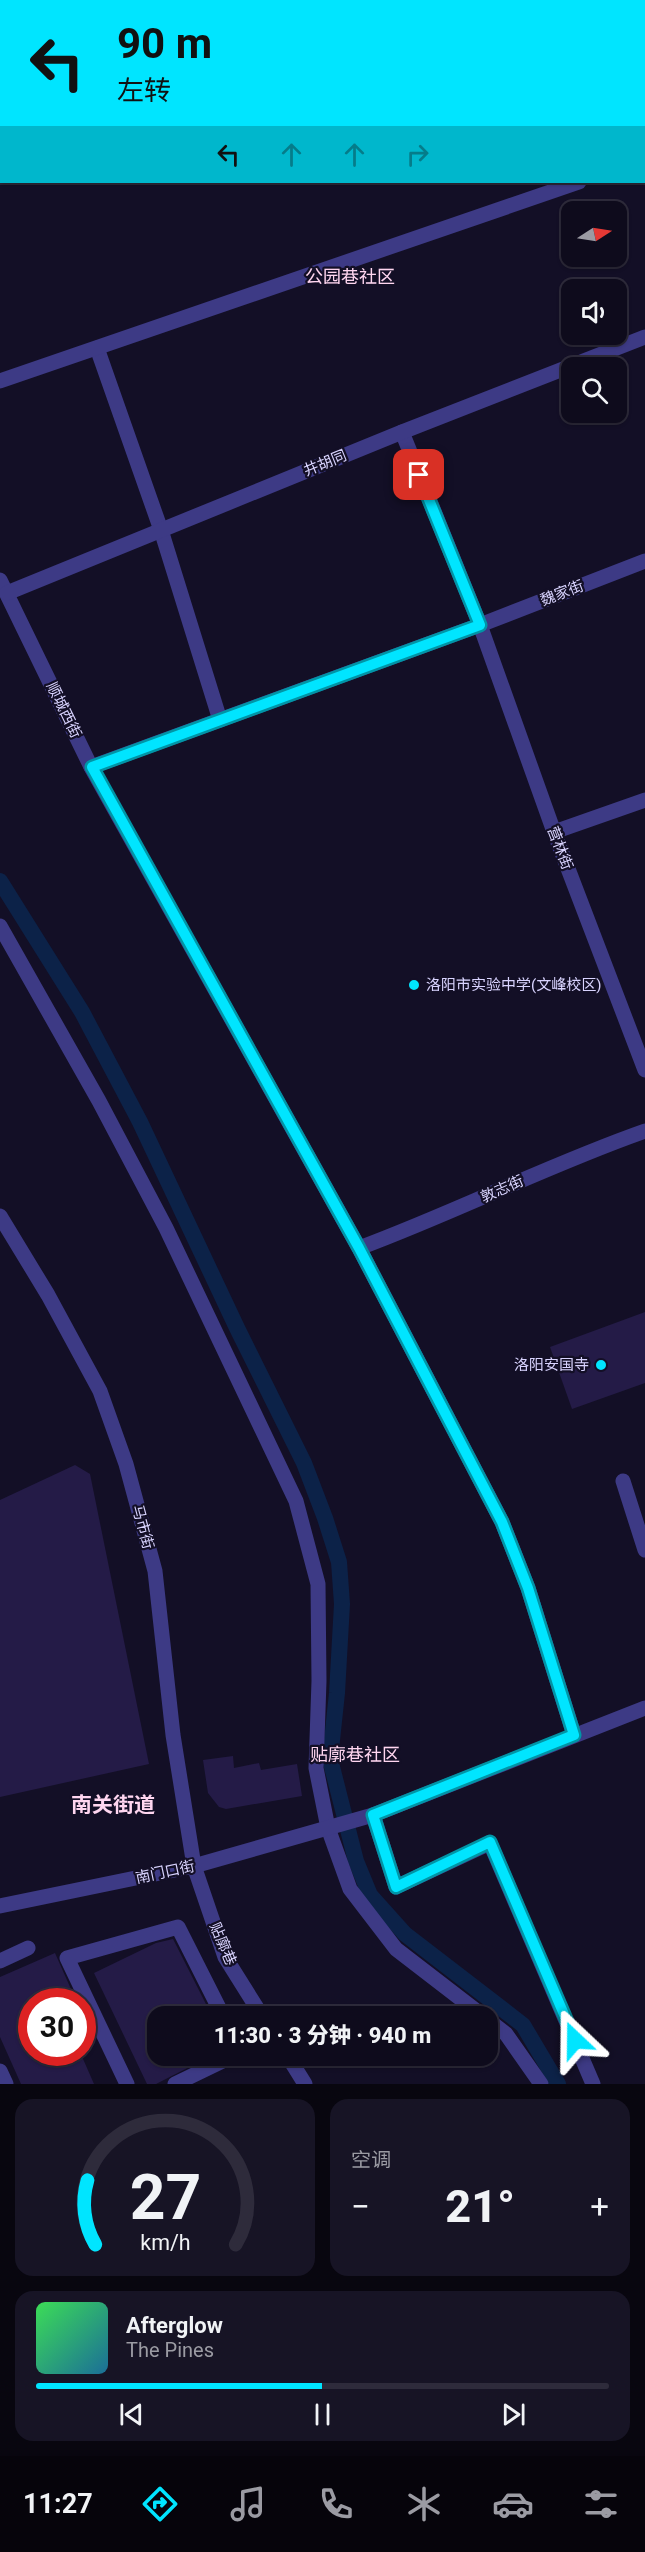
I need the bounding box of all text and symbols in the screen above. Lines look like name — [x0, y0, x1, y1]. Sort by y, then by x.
text: 90 m — [117, 19, 212, 68]
icon: left — [18, 24, 96, 102]
text: 左转 — [117, 75, 171, 107]
icon: left — [212, 138, 245, 171]
icon: ahead — [275, 138, 308, 171]
icon: ahead — [338, 138, 371, 171]
icon: right — [401, 138, 434, 171]
north arrow — [561, 201, 627, 267]
map controls — [561, 201, 627, 423]
district label: 公园巷社区 — [305, 266, 395, 287]
button: sound — [561, 279, 627, 345]
button: search — [561, 357, 627, 423]
street label: 井胡同 — [301, 446, 349, 480]
pin — [393, 449, 444, 500]
icon: arrive — [402, 458, 435, 491]
street label: 魏家街 — [538, 577, 586, 609]
street label: 顺城西街 — [43, 679, 85, 741]
street label: 营林街 — [544, 824, 576, 872]
place label: 洛阳市实验中学(文峰校区) — [426, 976, 601, 994]
marker: 洛阳市实验中学(文峰校区) — [407, 978, 421, 992]
street label: 敦志街 — [478, 1172, 526, 1206]
place label: 洛阳安国寺 — [514, 1356, 589, 1374]
marker: 洛阳安国寺 — [594, 1358, 608, 1372]
street label: 马市街 — [128, 1503, 158, 1551]
district label: 贴廓巷社区 — [310, 1744, 400, 1765]
district label: 南关街道 — [71, 1793, 155, 1817]
street label: 南门口街 — [134, 1857, 196, 1887]
street label: 贴廓巷 — [206, 1920, 240, 1968]
speed limit sign: 30 — [18, 1988, 96, 2066]
position arrow — [543, 2008, 607, 2072]
text: 11:30 · 3 分钟 · 940 m — [214, 2023, 431, 2048]
text: 空调 — [351, 2148, 391, 2172]
text: 27 — [129, 2161, 201, 2234]
text: 21° — [445, 2180, 515, 2233]
text: − — [351, 2187, 370, 2226]
text: + — [590, 2187, 609, 2226]
text: km/h — [140, 2230, 190, 2255]
text: Afterglow — [126, 2313, 223, 2338]
text: The Pines — [126, 2338, 214, 2362]
icon: previous — [115, 2398, 148, 2431]
icon: pause — [306, 2398, 339, 2431]
icon: next — [497, 2398, 530, 2431]
icon: directions — [139, 2483, 181, 2525]
icon: music — [227, 2483, 269, 2525]
icon: phone — [315, 2483, 357, 2525]
icon: climate — [403, 2483, 445, 2525]
icon: car — [492, 2483, 534, 2525]
icon: filters — [580, 2483, 622, 2525]
text: 11:27 — [23, 2488, 93, 2520]

